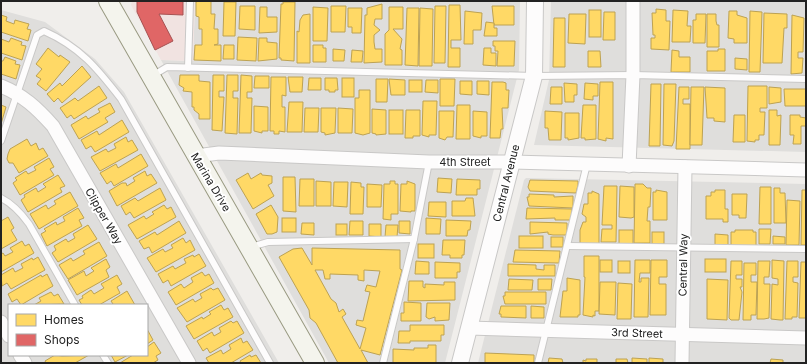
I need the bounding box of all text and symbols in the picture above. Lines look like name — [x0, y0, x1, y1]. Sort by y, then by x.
street label: Central Avenue — [490, 143, 522, 223]
street label: Marina Drive — [188, 150, 234, 214]
street label: 4th Street — [439, 155, 491, 169]
street label: Clipper Way — [82, 185, 126, 247]
street label: Central Way — [675, 233, 691, 297]
legend — [8, 304, 148, 356]
text: Homes — [44, 312, 84, 327]
street label: 3rd Street — [611, 325, 663, 341]
text: Shops — [44, 332, 80, 347]

